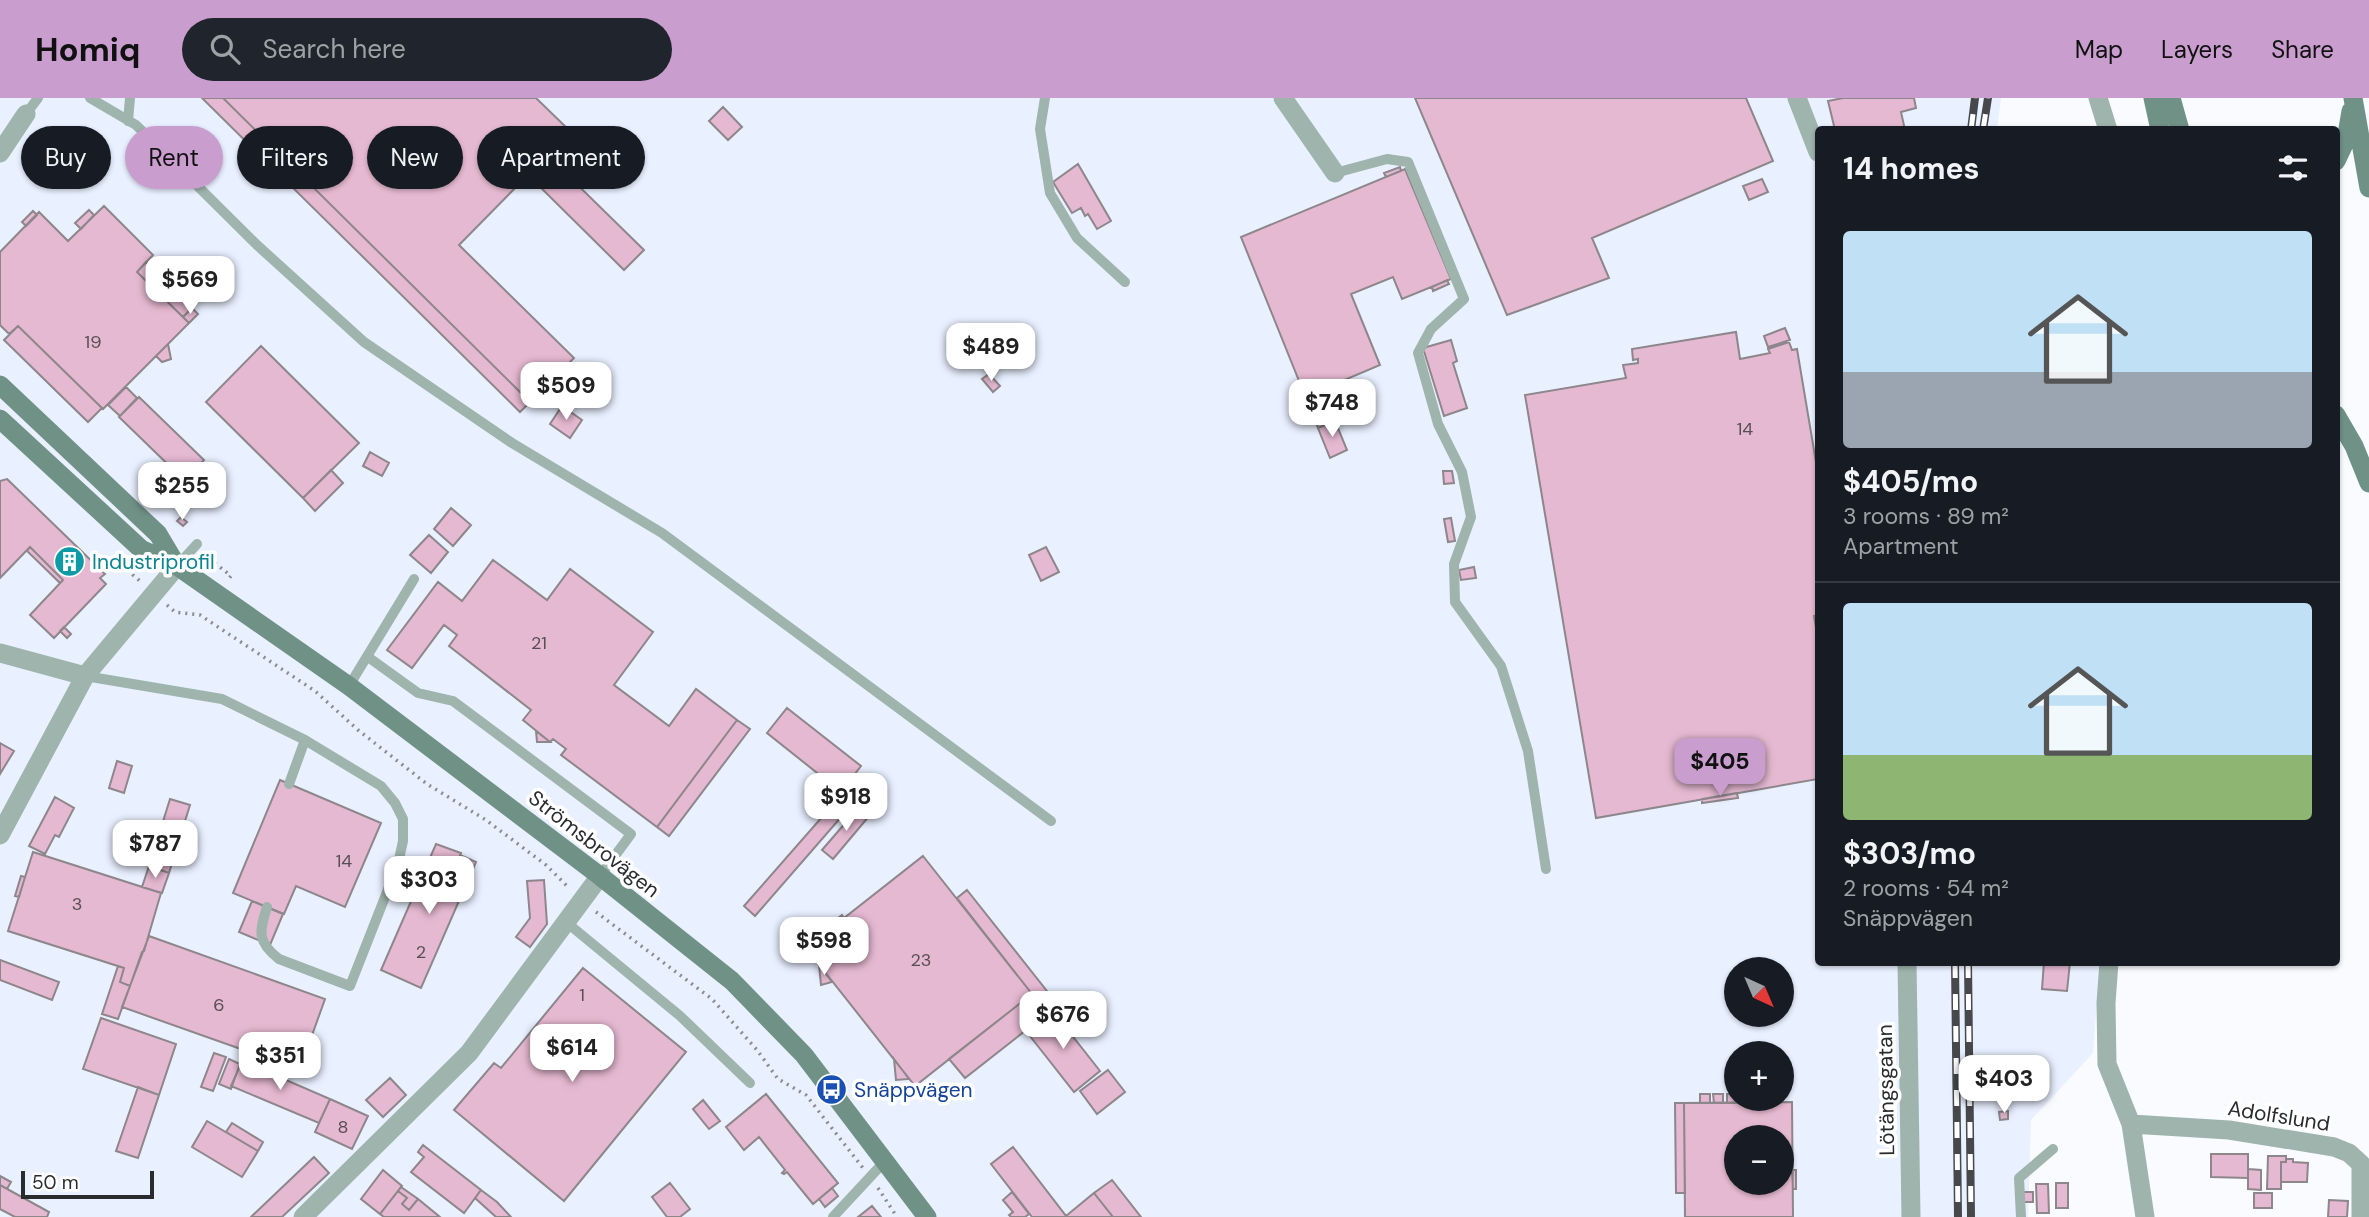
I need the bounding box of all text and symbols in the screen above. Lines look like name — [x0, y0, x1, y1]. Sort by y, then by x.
search box — [182, 18, 672, 81]
text: Homiq — [35, 28, 140, 71]
icon: search — [206, 30, 244, 68]
text: Search here — [262, 32, 406, 66]
text: Map — [2075, 34, 2123, 65]
text: Layers — [2161, 34, 2233, 65]
text: Share — [2271, 34, 2334, 65]
chip: Buy — [21, 126, 111, 189]
chip: Rent — [125, 126, 223, 189]
chip: Filters — [237, 126, 353, 189]
chip: New — [367, 126, 463, 189]
chip: Apartment — [477, 126, 645, 189]
text: 14 homes — [1843, 149, 1980, 188]
icon: filters — [2274, 149, 2312, 187]
pin: $569 — [149, 256, 231, 316]
text: $569 — [162, 264, 218, 294]
icon: home — [2015, 276, 2141, 402]
pin: $489 — [950, 324, 1032, 383]
house number: 19 — [85, 330, 101, 354]
text: $489 — [962, 331, 1020, 361]
pin: $509 — [525, 362, 607, 422]
text: $509 — [537, 370, 596, 400]
pin: $748 — [1291, 380, 1373, 439]
text: $748 — [1305, 387, 1359, 417]
house number: 14 — [1737, 417, 1753, 441]
pin: $255 — [141, 462, 223, 522]
text: $405/mo — [1843, 462, 1978, 501]
text: $255 — [154, 470, 210, 500]
text: 3 rooms · 89 m² — [1843, 501, 2009, 531]
text: Apartment — [1843, 531, 1958, 561]
building icon: Industriprofil — [52, 545, 86, 579]
place label: Industriprofil — [92, 548, 215, 576]
house number: 21 — [531, 631, 547, 655]
icon: home — [2015, 648, 2141, 774]
pin: $405 — [1679, 738, 1761, 798]
text: $405 — [1690, 746, 1750, 776]
pin: $918 — [805, 774, 887, 833]
text: $918 — [820, 781, 872, 811]
street label: Strömsbrovägen — [523, 784, 665, 904]
pin: $787 — [114, 820, 196, 880]
text: $787 — [129, 828, 181, 858]
text: $303/mo — [1843, 834, 1976, 873]
house number: 14 — [336, 849, 352, 873]
pin: $303 — [388, 856, 470, 916]
text: $303 — [400, 864, 458, 894]
text: 2 rooms · 54 m² — [1843, 873, 2009, 903]
house number: 3 — [72, 892, 82, 916]
text: Snäppvägen — [1843, 903, 1973, 933]
pin: $598 — [783, 918, 865, 977]
text: $598 — [796, 925, 852, 955]
house number: 2 — [416, 940, 426, 964]
house number: 23 — [910, 948, 932, 972]
north arrow — [1724, 957, 1794, 1027]
map controls — [1724, 957, 1794, 1195]
house number: 1 — [579, 983, 585, 1007]
pin: $676 — [1022, 992, 1104, 1051]
house number: 6 — [213, 993, 225, 1017]
text: $676 — [1036, 999, 1090, 1029]
pin: $614 — [531, 1024, 613, 1084]
street label: Lötängsgatan — [1871, 1024, 1901, 1156]
pin: $351 — [239, 1032, 321, 1092]
text: $614 — [546, 1032, 598, 1062]
text: $351 — [255, 1040, 305, 1070]
button: + — [1724, 1041, 1794, 1111]
pin: $403 — [1963, 1056, 2045, 1115]
text: $403 — [1975, 1063, 2033, 1093]
bus stop icon: Snäppvägen — [814, 1073, 848, 1107]
place label: Snäppvägen — [854, 1076, 973, 1104]
street label: Adolfslund — [2226, 1094, 2332, 1138]
house number: 8 — [338, 1115, 348, 1139]
button: − — [1724, 1125, 1794, 1195]
scale bar — [21, 1168, 154, 1200]
text: 50 m — [32, 1170, 79, 1195]

